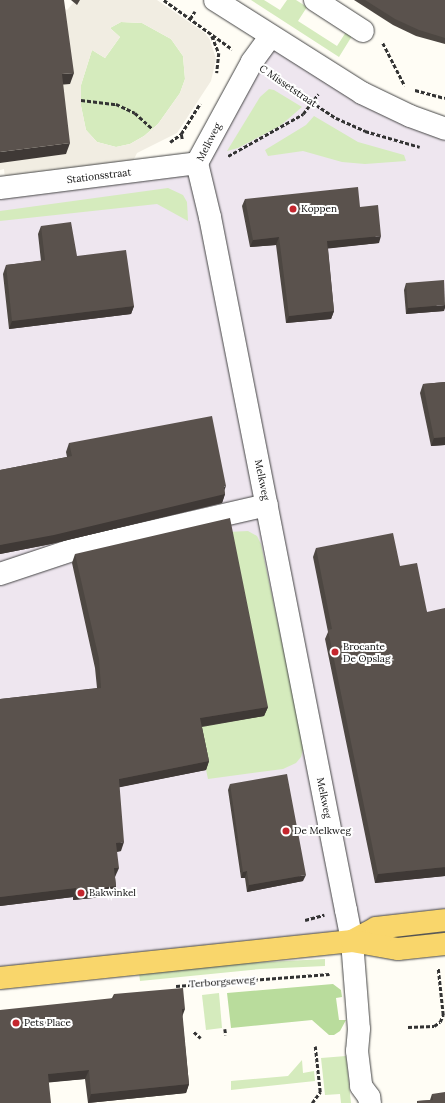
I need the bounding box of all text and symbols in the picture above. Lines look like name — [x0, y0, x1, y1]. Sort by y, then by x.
street label: C Missetstraat — [257, 62, 319, 110]
street label: Melkweg — [194, 121, 224, 163]
street label: Stationsstraat — [66, 166, 132, 186]
place label: Koppen — [301, 203, 337, 215]
marker: Koppen — [288, 204, 298, 214]
street label: Melkweg — [252, 459, 272, 501]
place label: Brocante De Opslag — [343, 640, 390, 664]
marker: Brocante De Opslag — [330, 647, 340, 657]
street label: Melkweg — [314, 777, 334, 819]
place label: De Melkweg — [294, 825, 351, 837]
marker: De Melkweg — [281, 826, 291, 836]
place label: Bakwinkel — [89, 887, 136, 899]
marker: Bakwinkel — [76, 888, 86, 898]
street label: Terborgseweg — [189, 974, 255, 990]
place label: Pets Place — [24, 1017, 71, 1029]
marker: Pets Place — [11, 1018, 21, 1028]

